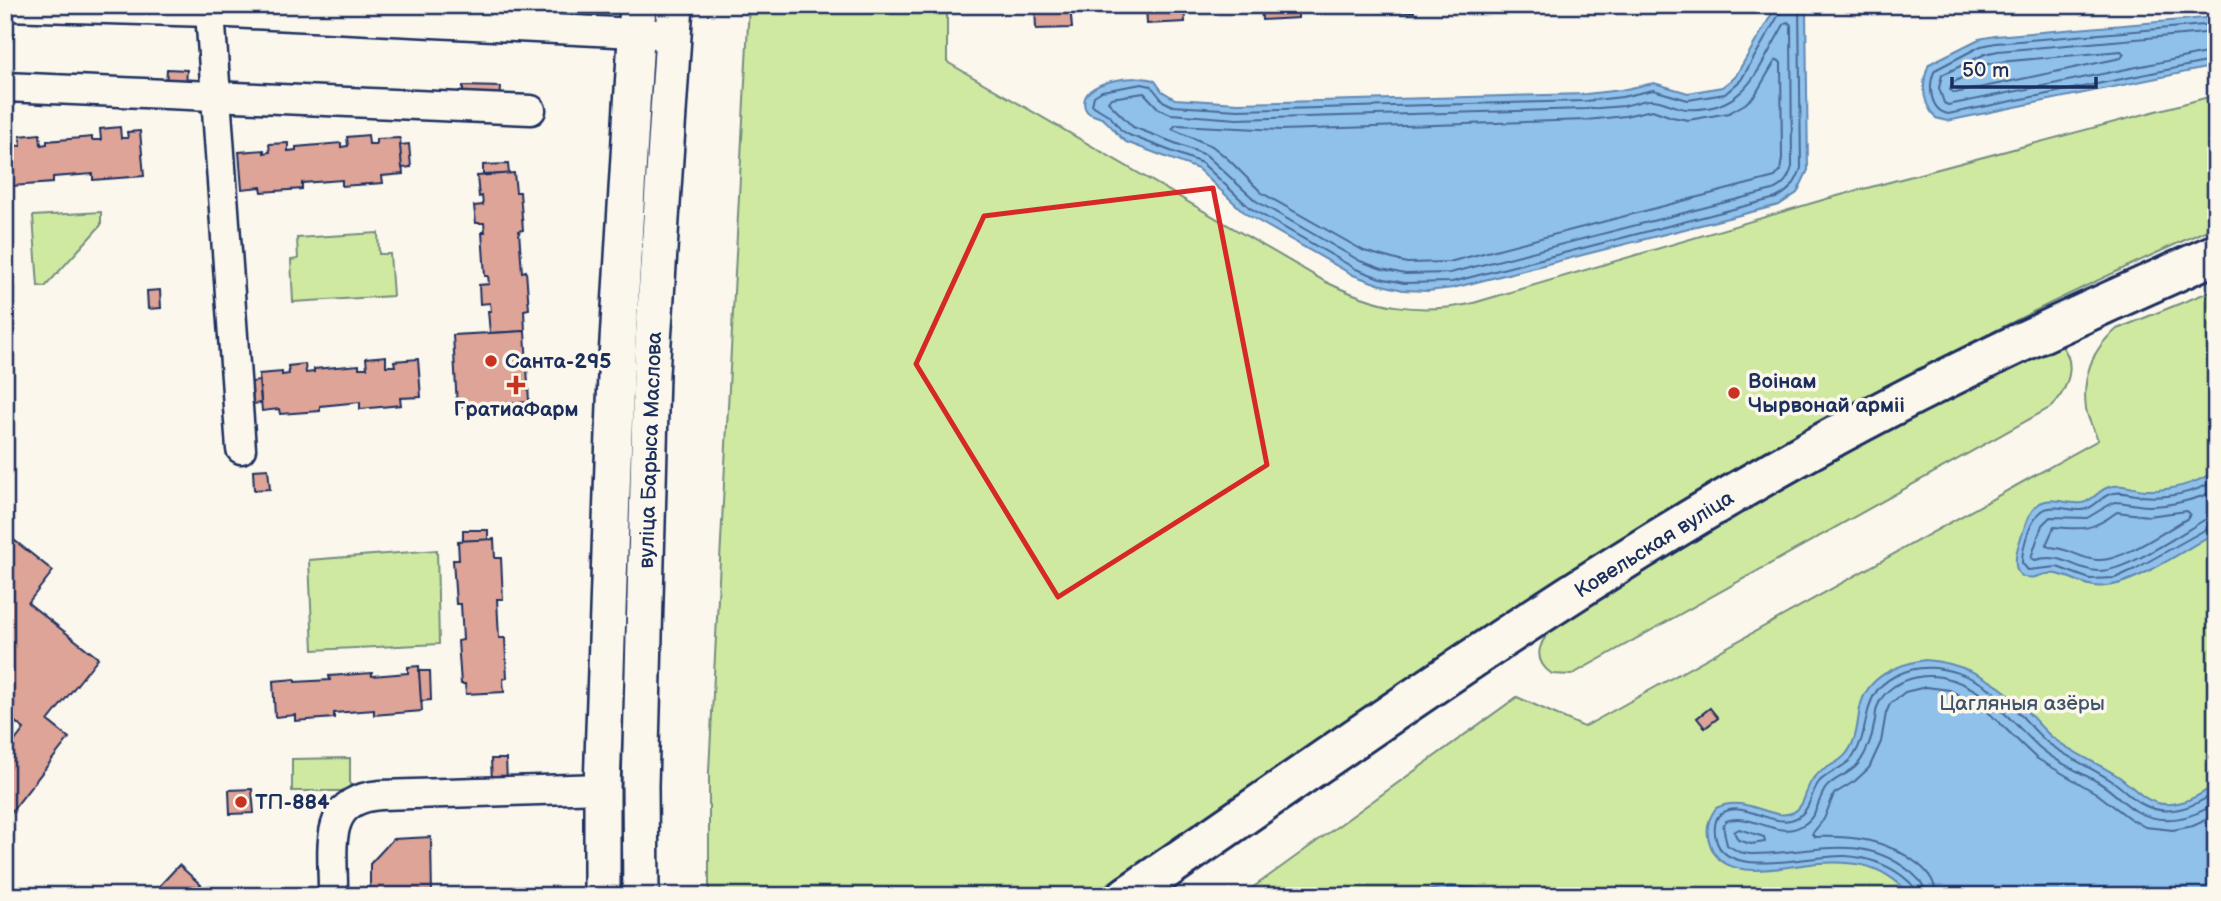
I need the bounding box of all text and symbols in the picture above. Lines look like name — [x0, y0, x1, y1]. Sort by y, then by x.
scale bar — [1952, 46, 2095, 90]
text: 50 m — [1962, 58, 2009, 83]
street label: вуліца Барыса Маслова — [634, 331, 667, 569]
place label: Санта-295 — [505, 349, 611, 374]
marker: Санта-295 — [483, 353, 499, 369]
place label: Воінам Чырвонай арміі — [1748, 369, 1905, 418]
marker: ГратиаФарм — [508, 377, 524, 393]
marker: Воінам Чырвонай арміі — [1726, 385, 1742, 401]
place label: ГратиаФарм — [453, 397, 579, 422]
street label: Ковельская вуліца — [1570, 485, 1739, 603]
park label: Цагляныя азёры — [1939, 691, 2105, 716]
place label: ТП-884 — [255, 790, 330, 815]
marker: ТП-884 — [233, 794, 249, 810]

